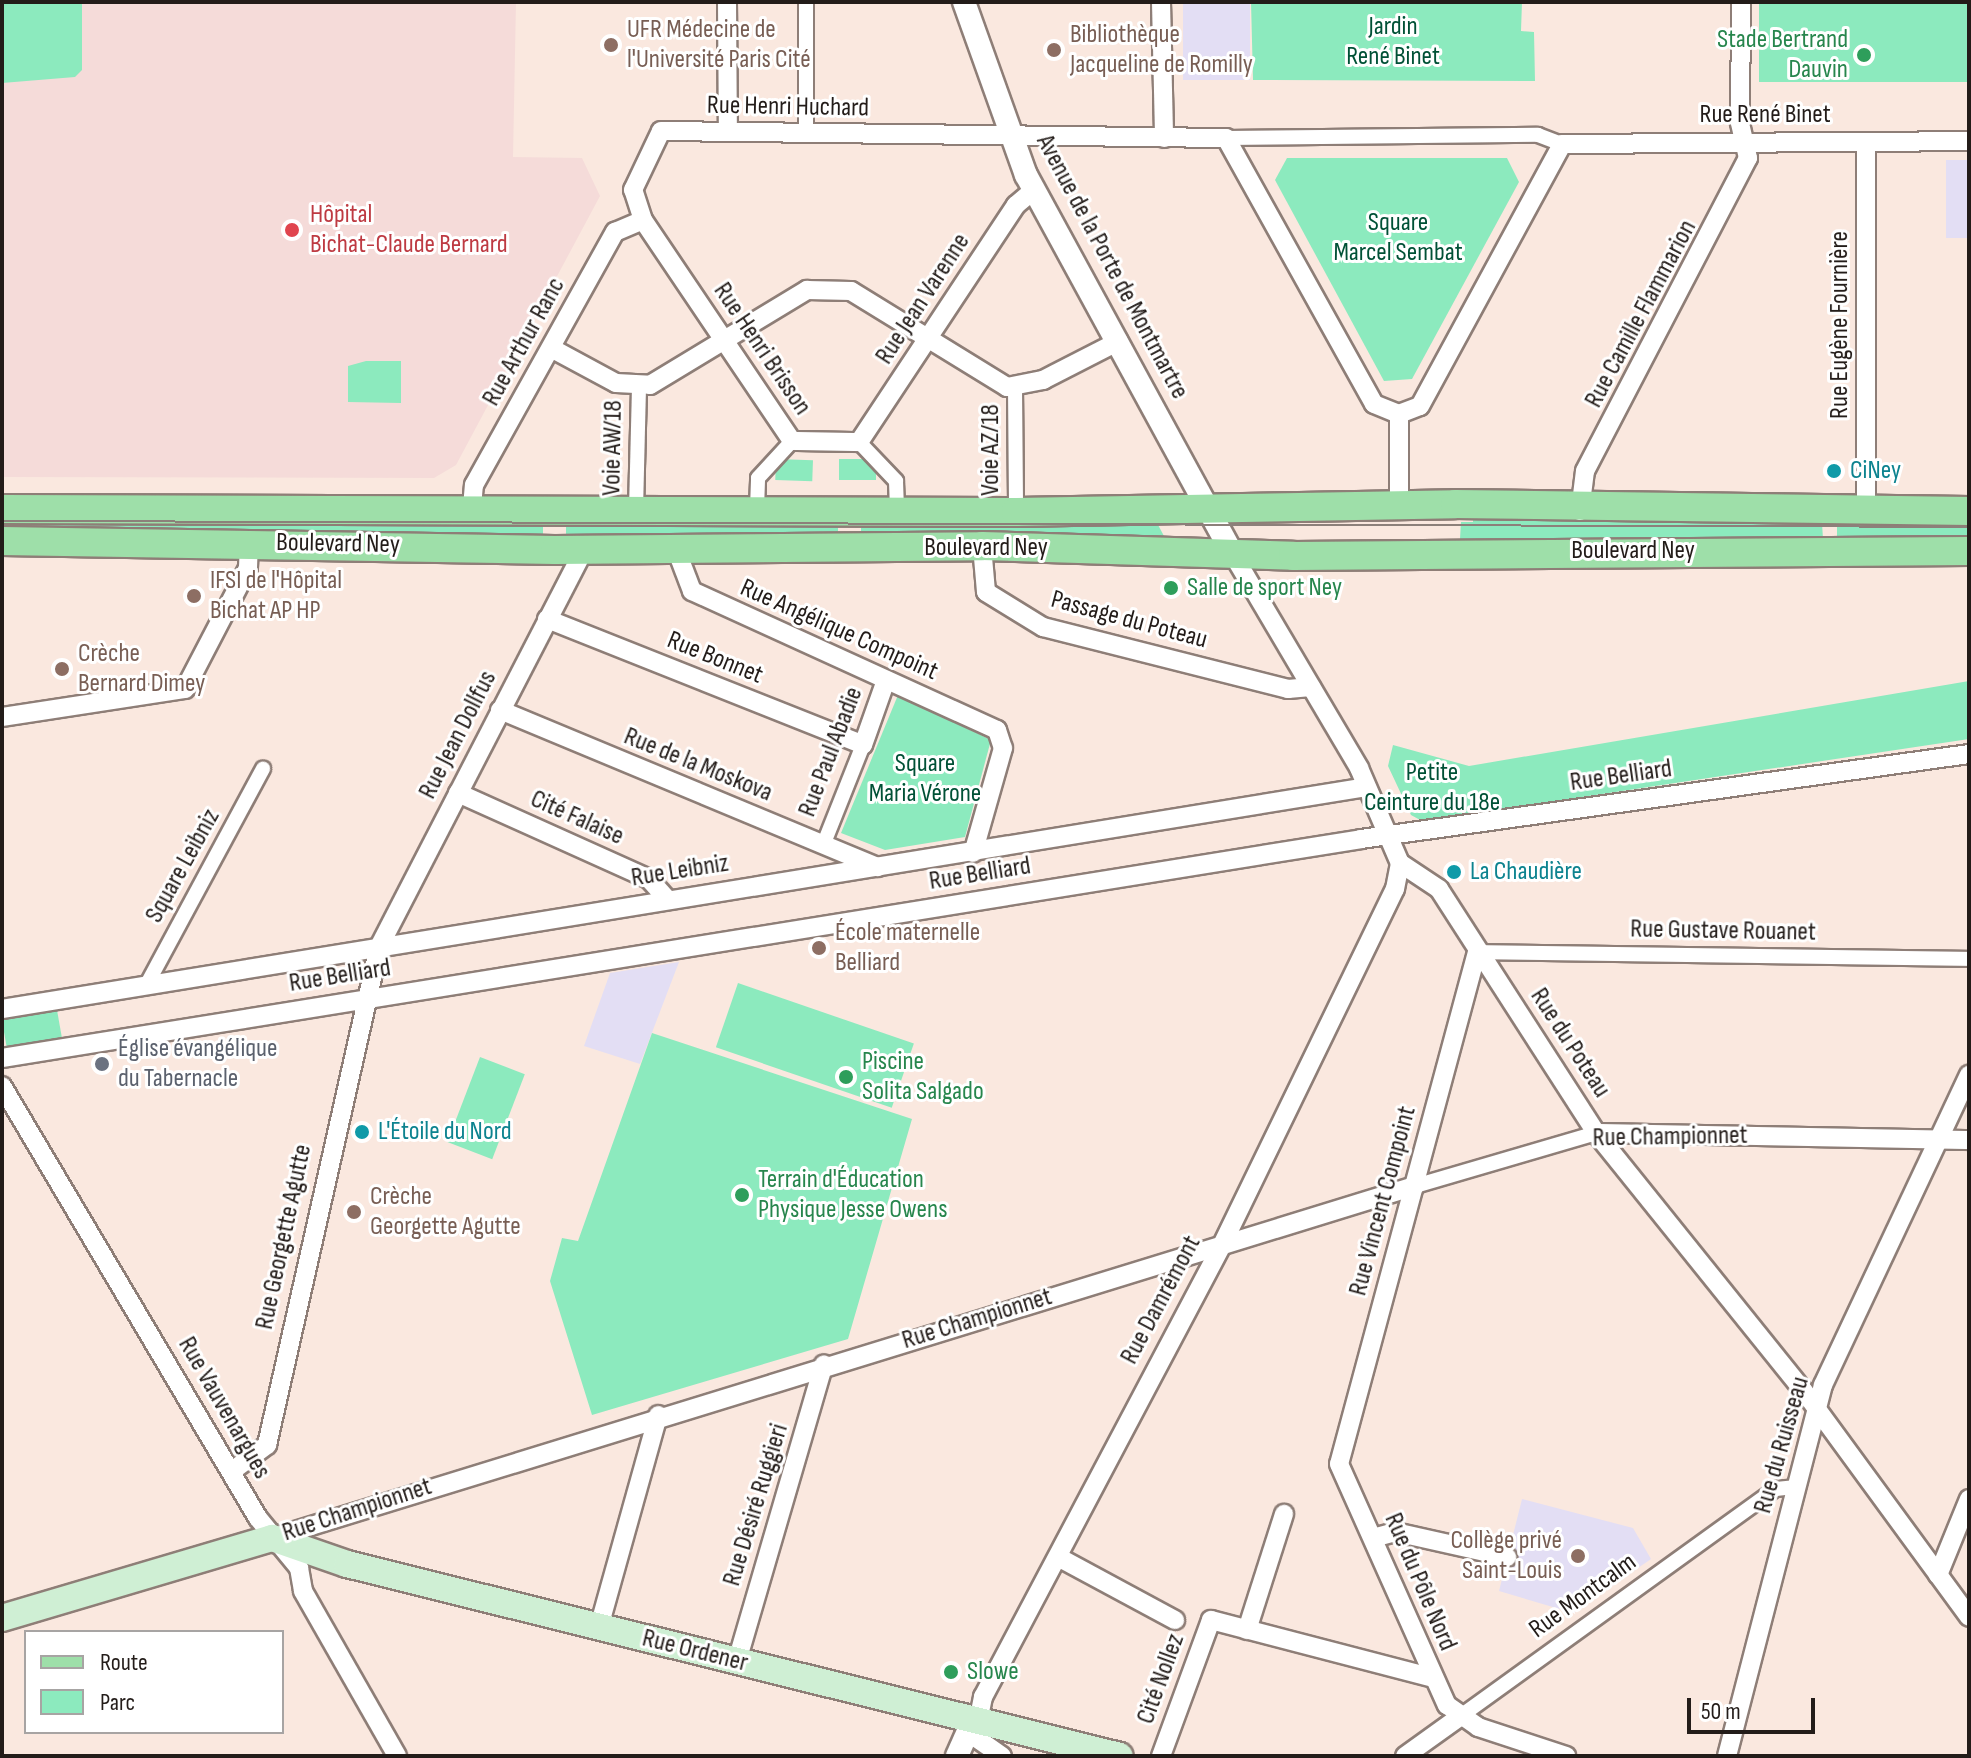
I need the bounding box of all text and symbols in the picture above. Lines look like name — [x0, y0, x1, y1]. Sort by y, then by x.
park label: Jardin René Binet — [1346, 11, 1440, 72]
place label: UFR Médecine de l'Université Paris Cité — [627, 14, 811, 76]
place label: Bibliothèque Jacqueline de Romilly — [1070, 19, 1253, 80]
place label: Stade Bertrand Dauvin — [1717, 24, 1848, 86]
marker: UFR Médecine de l'Université Paris Cité — [602, 36, 620, 54]
marker: Bibliothèque Jacqueline de Romilly — [1045, 41, 1063, 59]
marker: Stade Bertrand Dauvin — [1855, 46, 1873, 64]
street label: Rue Henri Huchard — [707, 90, 869, 124]
street label: Rue René Binet — [1699, 99, 1831, 131]
street label: Avenue de la Porte de Montmartre — [1029, 130, 1195, 404]
place label: Hôpital Bichat-Claude Bernard — [310, 199, 508, 260]
park label: Square Marcel Sembat — [1333, 207, 1463, 268]
street label: Rue Camille Flammarion — [1578, 215, 1704, 413]
marker: Hôpital Bichat-Claude Bernard — [281, 219, 303, 241]
street label: Rue Jean Varenne — [869, 228, 977, 370]
street label: Rue Eugène Fournière — [1824, 231, 1856, 419]
street label: Rue Arthur Ranc — [476, 273, 572, 411]
street label: Rue Henri Brisson — [706, 277, 818, 421]
street label: Voie AW/18 — [597, 400, 629, 496]
street label: Voie AZ/18 — [975, 404, 1007, 496]
place label: CiNey — [1850, 455, 1901, 487]
marker: CiNey — [1825, 462, 1843, 480]
street label: Boulevard Ney — [276, 527, 400, 561]
street label: Boulevard Ney — [924, 532, 1048, 564]
street label: Boulevard Ney — [1571, 535, 1695, 567]
place label: IFSI de l'Hôpital Bichat AP HP — [210, 565, 342, 626]
street label: Rue Angélique Compoint — [735, 572, 943, 688]
place label: Salle de sport Ney — [1187, 572, 1342, 604]
marker: Salle de sport Ney — [1162, 579, 1180, 597]
street label: Passage du Poteau — [1047, 584, 1211, 656]
marker: IFSI de l'Hôpital Bichat AP HP — [185, 587, 203, 605]
street label: Rue Bonnet — [663, 625, 767, 691]
place label: Crèche Bernard Dimey — [78, 638, 205, 700]
marker: Crèche Bernard Dimey — [53, 660, 71, 678]
street label: Rue Jean Dollfus — [412, 666, 504, 804]
street label: Rue Paul Abadie — [792, 683, 870, 821]
street label: Rue de la Moskova — [619, 721, 777, 809]
park label: Square Maria Vérone — [869, 748, 981, 810]
street label: Rue Belliard — [1568, 753, 1674, 799]
park label: Petite Ceinture du 18e — [1364, 757, 1500, 818]
street label: Cité Falaise — [526, 784, 628, 852]
street label: Square Leibniz — [139, 804, 227, 928]
street label: Rue Leibniz — [629, 848, 731, 894]
street label: Rue Belliard — [927, 851, 1033, 897]
place label: La Chaudière — [1470, 856, 1582, 888]
marker: La Chaudière — [1445, 863, 1463, 881]
street label: Rue Gustave Rouanet — [1630, 914, 1816, 948]
place label: École maternelle Belliard — [835, 917, 980, 978]
marker: École maternelle Belliard — [810, 939, 828, 957]
street label: Rue Belliard — [287, 953, 393, 999]
street label: Rue du Poteau — [1523, 982, 1617, 1104]
place label: Église évangélique du Tabernacle — [118, 1033, 277, 1094]
place label: Piscine Solita Salgado — [862, 1046, 984, 1108]
marker: Église évangélique du Tabernacle — [93, 1055, 111, 1073]
marker: Piscine Solita Salgado — [837, 1068, 855, 1086]
street label: Rue Vincent Compoint — [1343, 1103, 1423, 1299]
place label: L'Étoile du Nord — [378, 1116, 512, 1148]
street label: Rue Championnet — [1592, 1120, 1748, 1154]
marker: L'Étoile du Nord — [353, 1123, 371, 1141]
street label: Rue Georgette Agutte — [249, 1142, 319, 1332]
place label: Terrain d'Éducation Physique Jesse Owens — [758, 1164, 947, 1226]
place label: Crèche Georgette Agutte — [370, 1181, 521, 1242]
marker: Terrain d'Éducation Physique Jesse Owens — [733, 1186, 751, 1204]
marker: Crèche Georgette Agutte — [345, 1203, 363, 1221]
street label: Rue Damrémont — [1114, 1230, 1208, 1370]
street label: Rue Championnet — [898, 1281, 1056, 1357]
street label: Rue Vauvenargues — [171, 1332, 277, 1484]
street label: Rue du Ruisseau — [1748, 1373, 1816, 1517]
street label: Rue Désiré Ruggieri — [717, 1420, 795, 1590]
street label: Rue Championnet — [279, 1471, 435, 1549]
street label: Rue du Pôle Nord — [1377, 1509, 1463, 1655]
place label: Collège privé Saint-Louis — [1450, 1525, 1562, 1586]
street label: Rue Montcalm — [1524, 1547, 1642, 1645]
marker: Collège privé Saint-Louis — [1569, 1547, 1587, 1565]
street label: Rue Ordener — [639, 1623, 751, 1679]
legend — [24, 1630, 284, 1734]
street label: Cité Nollez — [1130, 1630, 1192, 1728]
text: Route — [100, 1648, 148, 1677]
place label: Slowe — [967, 1656, 1019, 1688]
marker: Slowe — [942, 1663, 960, 1681]
scale bar — [1691, 1682, 1819, 1732]
text: Parc — [100, 1688, 135, 1717]
text: 50 m — [1701, 1697, 1741, 1726]

